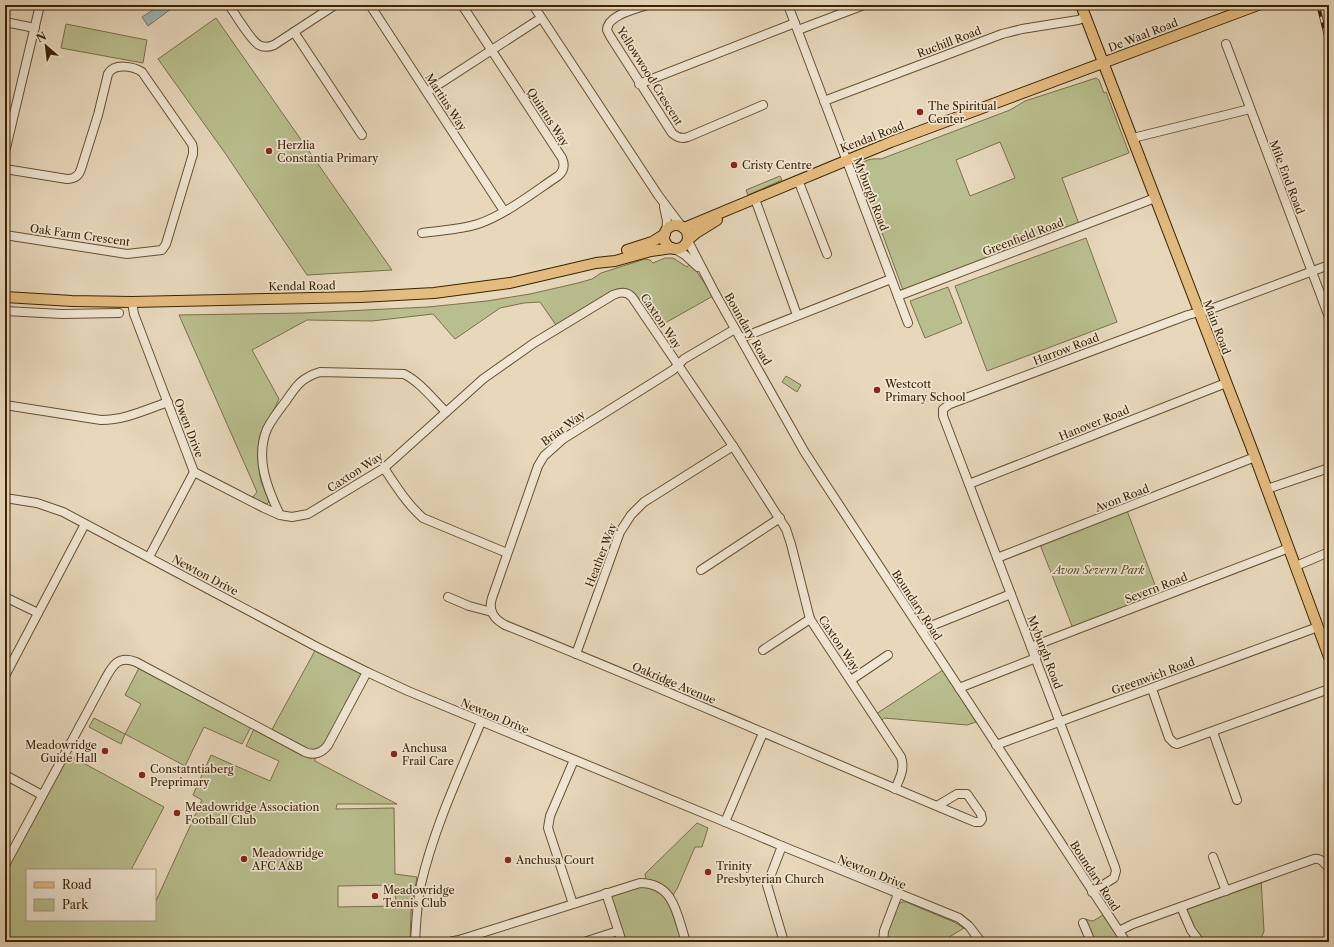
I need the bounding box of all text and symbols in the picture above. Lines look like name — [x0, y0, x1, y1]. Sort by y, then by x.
street label: De Waal Road — [1106, 15, 1180, 55]
street label: Yellowwood Crescent — [613, 23, 686, 128]
street label: Ruchill Road — [915, 23, 983, 61]
north arrow — [26, 26, 66, 66]
text: N — [34, 29, 49, 46]
street label: Martius Way — [422, 71, 470, 134]
street label: Quintus Way — [524, 85, 573, 150]
place label: The Spiritual Center — [928, 99, 997, 126]
marker: The Spiritual Center — [915, 107, 925, 117]
street label: Kendal Road — [838, 118, 906, 156]
place label: Herzlia Constantia Primary — [277, 138, 379, 165]
street label: Mile End Road — [1266, 138, 1308, 216]
marker: Herzlia Constantia Primary — [264, 146, 274, 156]
street label: Myburgh Road — [851, 155, 892, 233]
place label: Cristy Centre — [742, 158, 812, 172]
marker: Cristy Centre — [729, 160, 739, 170]
street label: Greenfield Road — [980, 215, 1066, 259]
street label: Oak Farm Crescent — [29, 221, 131, 249]
street label: Kendal Road — [268, 278, 336, 294]
street label: Boundary Road — [722, 290, 774, 368]
street label: Caxton Way — [637, 291, 685, 352]
street label: Main Road — [1200, 298, 1234, 356]
street label: Harrow Road — [1031, 330, 1101, 368]
place label: Westcott Primary School — [884, 377, 966, 404]
marker: Westcott Primary School — [872, 385, 882, 395]
street label: Owen Drive — [171, 396, 207, 460]
street label: Hanover Road — [1057, 402, 1132, 444]
street label: Briar Way — [538, 407, 588, 449]
street label: Caxton Way — [325, 448, 386, 495]
street label: Avon Road — [1092, 481, 1151, 515]
street label: Heather Way — [582, 520, 620, 589]
street label: Newton Drive — [170, 552, 240, 598]
park label: Avon Severn Park — [1052, 563, 1145, 577]
street label: Boundary Road — [889, 567, 945, 643]
street label: Severn Road — [1123, 570, 1190, 606]
street label: Caxton Way — [815, 613, 863, 674]
street label: Myburgh Road — [1025, 613, 1066, 691]
street label: Greenwich Road — [1109, 654, 1197, 698]
street label: Oakridge Avenue — [630, 659, 718, 707]
street label: Newton Drive — [459, 695, 531, 737]
place label: Meadowridge Guide Hall — [25, 738, 98, 765]
place label: Anchusa Frail Care — [401, 741, 454, 768]
marker: Meadowridge Guide Hall — [100, 746, 110, 756]
marker: Anchusa Frail Care — [389, 749, 399, 759]
place label: Constatntiaberg Preprimary — [150, 762, 234, 789]
marker: Constatntiaberg Preprimary — [137, 770, 147, 780]
place label: Meadowridge Association Football Club — [185, 800, 320, 827]
marker: Meadowridge Association Football Club — [172, 808, 182, 818]
street label: Boundary Road — [1067, 838, 1123, 914]
place label: Meadowridge AFC A&B — [251, 846, 324, 873]
street label: Newton Drive — [836, 852, 908, 892]
place label: Anchusa Court — [515, 853, 594, 867]
marker: Meadowridge AFC A&B — [239, 854, 249, 864]
marker: Anchusa Court — [503, 855, 513, 865]
place label: Trinity Presbyterian Church — [716, 859, 824, 886]
marker: Trinity Presbyterian Church — [703, 867, 713, 877]
legend — [26, 869, 156, 921]
text: Road — [62, 877, 92, 892]
place label: Meadowridge Tennis Club — [383, 883, 455, 910]
marker: Meadowridge Tennis Club — [370, 891, 380, 901]
text: Park — [62, 897, 89, 912]

